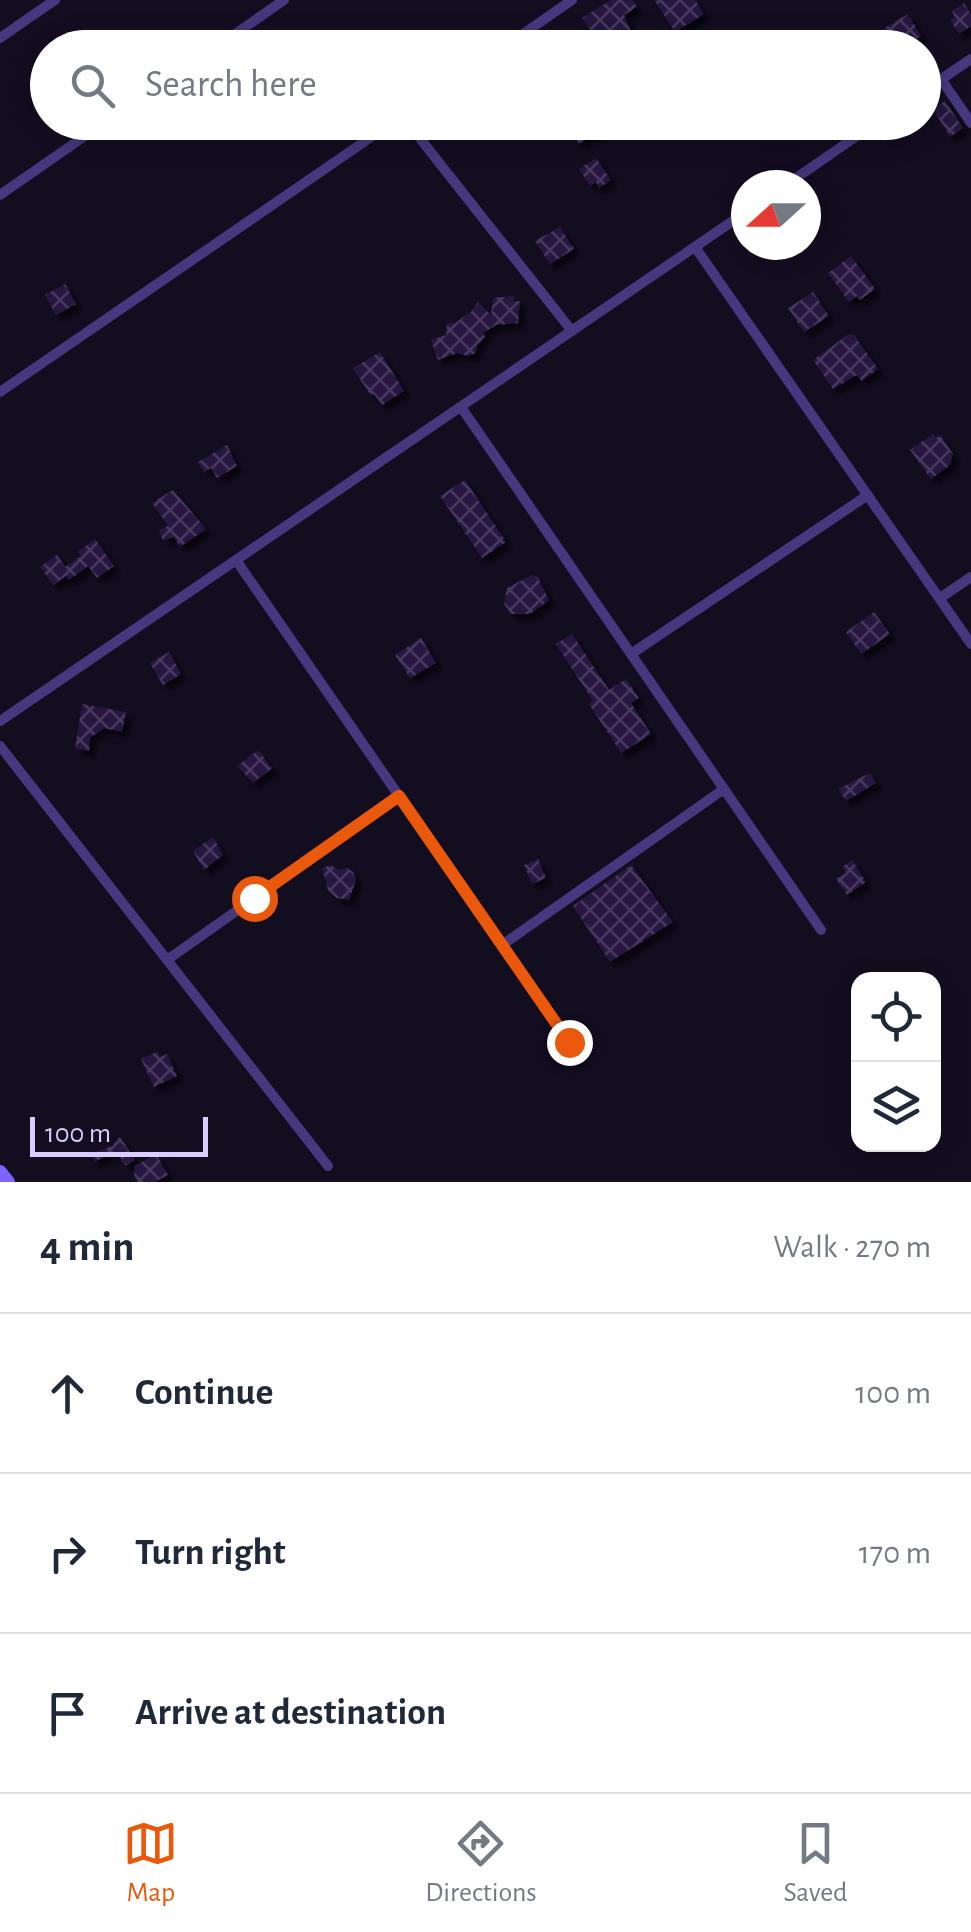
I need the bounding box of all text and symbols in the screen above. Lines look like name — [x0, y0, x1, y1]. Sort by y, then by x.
search box — [30, 30, 941, 140]
icon: search — [65, 58, 120, 113]
text: Search here — [145, 66, 317, 104]
north arrow — [731, 170, 821, 260]
route start — [232, 876, 278, 922]
map controls — [851, 972, 941, 1152]
button: locate — [851, 972, 941, 1062]
route end — [547, 1020, 593, 1066]
button: layers — [851, 1062, 941, 1152]
scale bar — [30, 1112, 208, 1156]
text: 100 m — [45, 1120, 111, 1148]
text: 4 min — [40, 1226, 135, 1268]
text: Walk · 270 m — [773, 1231, 931, 1263]
icon: ahead — [40, 1366, 95, 1421]
text: Continue — [135, 1374, 273, 1412]
text: 100 m — [855, 1377, 931, 1409]
icon: right — [40, 1526, 95, 1581]
text: Turn right — [135, 1534, 285, 1572]
text: 170 m — [859, 1537, 931, 1569]
icon: arrive — [40, 1686, 95, 1741]
text: Arrive at destination — [135, 1694, 446, 1732]
tab: Map — [123, 1816, 178, 1910]
tab: Directions — [425, 1816, 537, 1910]
tab: Saved — [784, 1816, 848, 1910]

